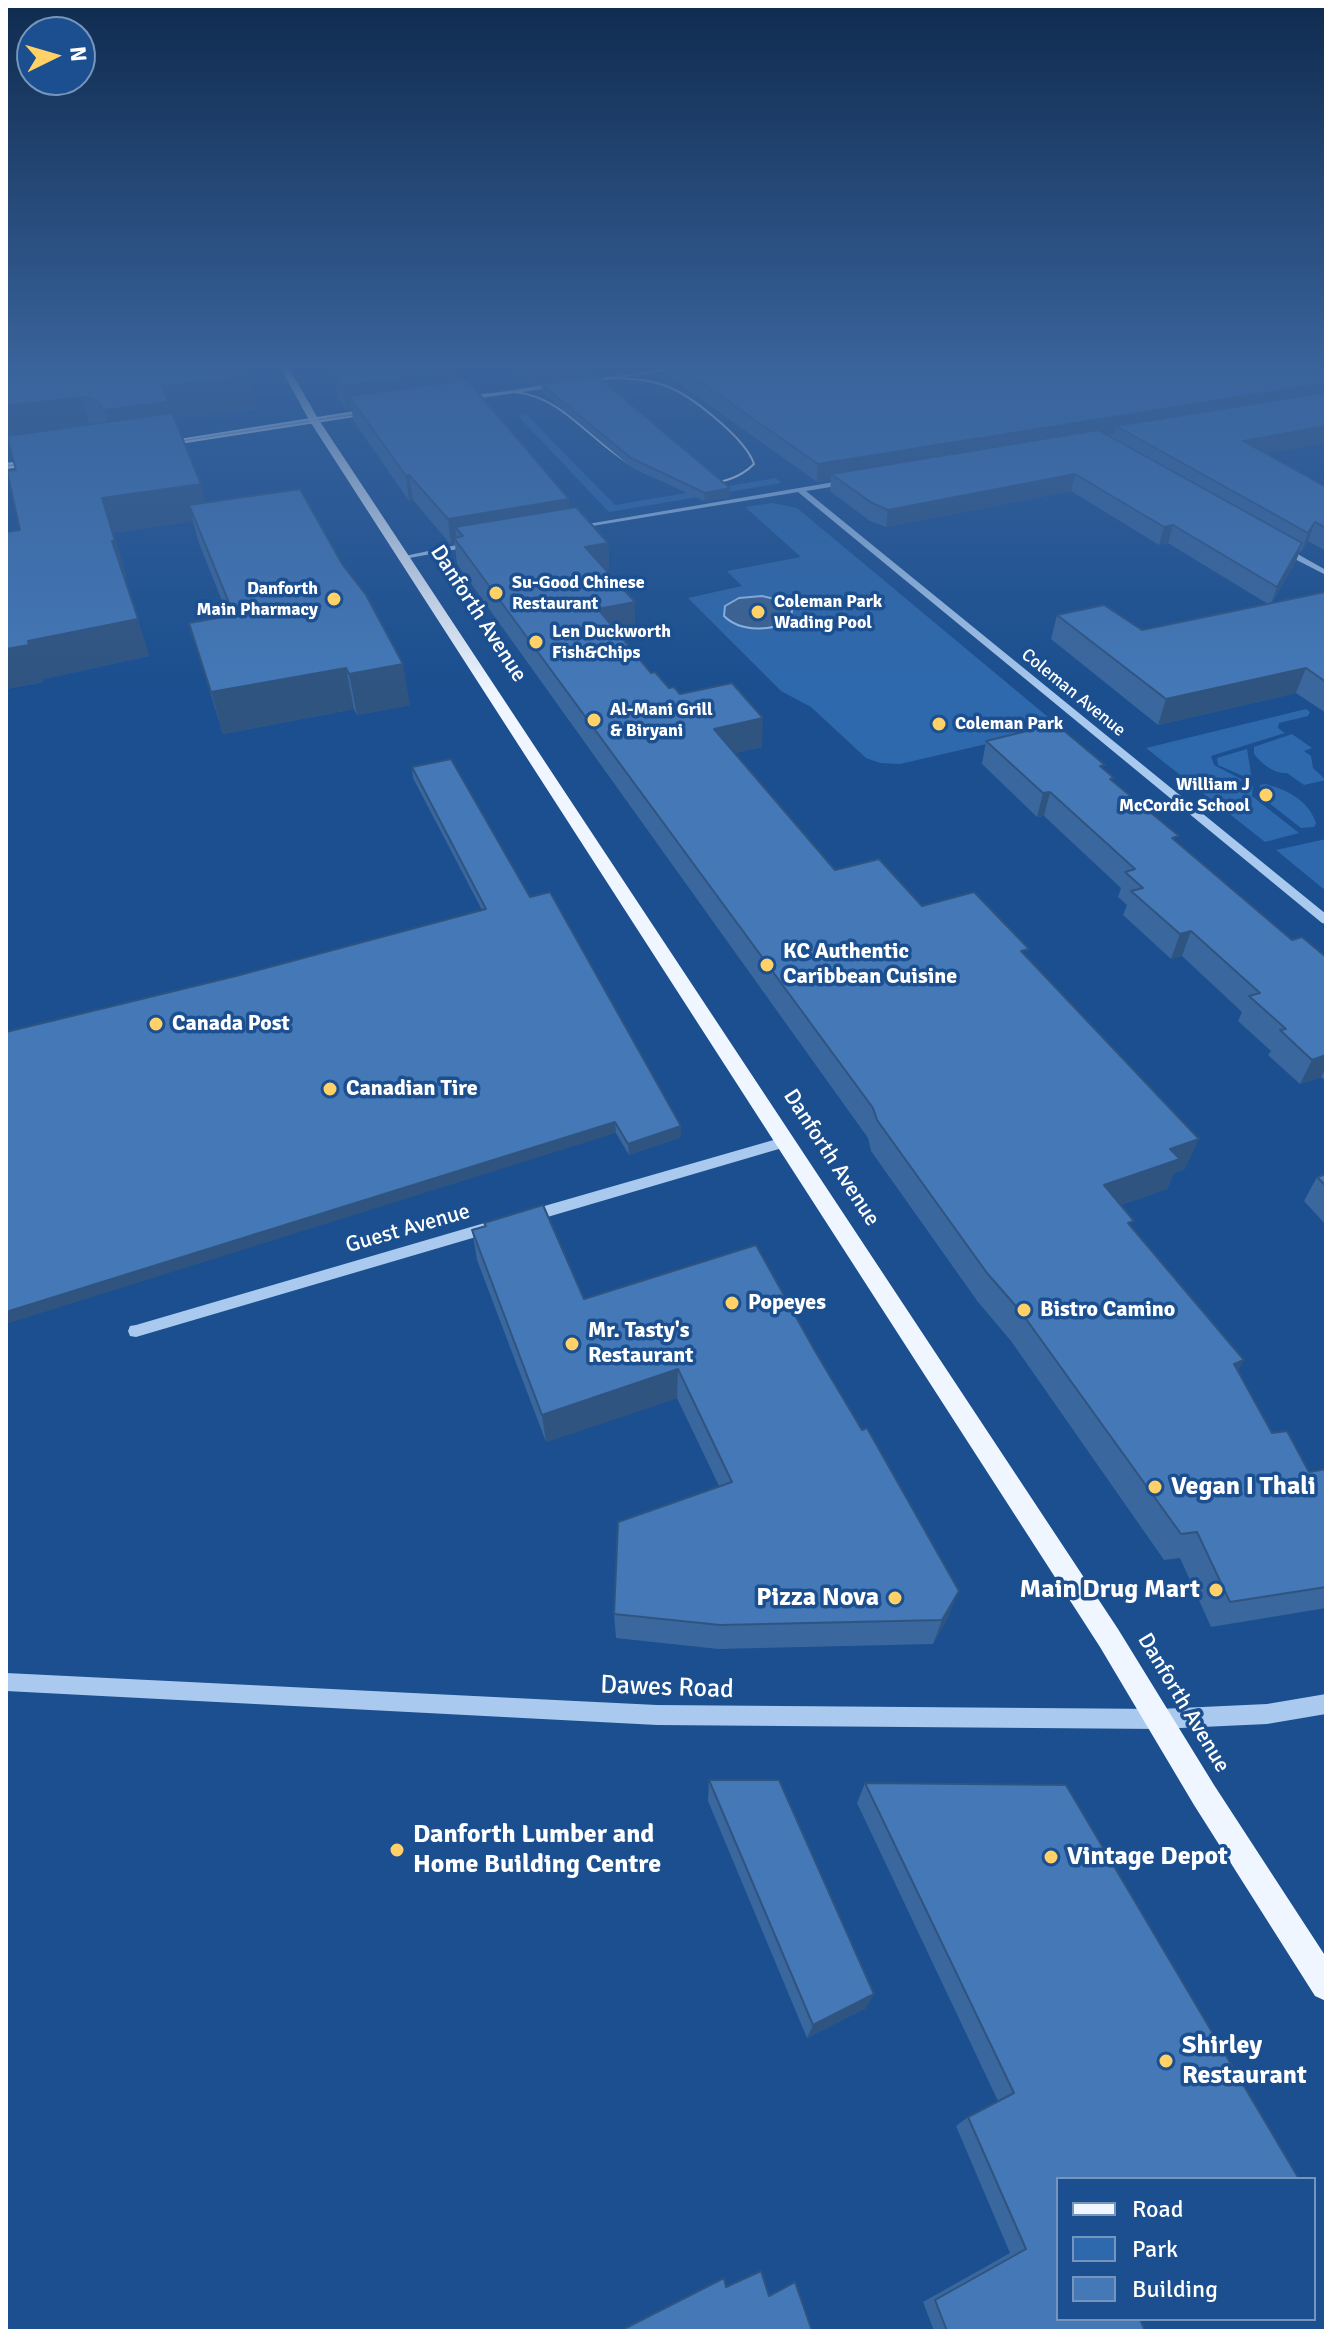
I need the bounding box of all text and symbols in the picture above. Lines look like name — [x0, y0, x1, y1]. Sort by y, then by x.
north arrow — [16, 16, 96, 96]
text: N — [64, 45, 93, 63]
street label: Danforth Avenue — [424, 541, 532, 687]
place label: Su-Good Chinese Restaurant — [512, 572, 645, 614]
place label: Danforth Main Pharmacy — [197, 578, 318, 620]
marker: Su-Good Chinese Restaurant — [487, 584, 505, 602]
marker: Danforth Main Pharmacy — [325, 590, 343, 608]
place label: Coleman Park Wading Pool — [774, 591, 882, 634]
marker: Coleman Park Wading Pool — [749, 603, 767, 621]
place label: Len Duckworth Fish&Chips — [552, 621, 671, 664]
marker: Len Duckworth Fish&Chips — [527, 633, 545, 651]
street label: Coleman Avenue — [1017, 644, 1129, 742]
place label: Al-Mani Grill & Biryani — [610, 699, 713, 742]
marker: Al-Mani Grill & Biryani — [585, 711, 603, 729]
place label: Coleman Park — [955, 713, 1063, 735]
marker: Coleman Park — [930, 715, 948, 733]
place label: William J McCordic School — [1119, 774, 1250, 816]
marker: William J McCordic School — [1257, 786, 1275, 804]
place label: KC Authentic Caribbean Cuisine — [783, 939, 957, 990]
marker: KC Authentic Caribbean Cuisine — [758, 956, 776, 974]
place label: Canada Post — [172, 1011, 290, 1037]
marker: Canada Post — [147, 1015, 165, 1033]
place label: Canadian Tire — [346, 1076, 478, 1102]
marker: Canadian Tire — [321, 1080, 339, 1098]
street label: Danforth Avenue — [777, 1085, 885, 1231]
street label: Guest Avenue — [343, 1199, 473, 1259]
place label: Popeyes — [748, 1290, 826, 1316]
marker: Popeyes — [723, 1294, 741, 1312]
place label: Bistro Camino — [1040, 1297, 1175, 1323]
marker: Bistro Camino — [1015, 1301, 1033, 1319]
place label: Mr. Tasty's Restaurant — [588, 1318, 694, 1370]
marker: Mr. Tasty's Restaurant — [563, 1335, 581, 1353]
place label: Vegan I Thali — [1171, 1471, 1316, 1503]
marker: Vegan I Thali — [1146, 1478, 1164, 1496]
place label: Main Drug Mart — [1020, 1574, 1200, 1606]
marker: Main Drug Mart — [1207, 1581, 1225, 1599]
place label: Pizza Nova — [756, 1582, 879, 1614]
marker: Pizza Nova — [886, 1589, 904, 1607]
street label: Danforth Avenue — [1131, 1629, 1235, 1777]
street label: Dawes Road — [600, 1670, 734, 1706]
place label: Danforth Lumber and Home Building Centre — [413, 1819, 661, 1880]
marker: Danforth Lumber and Home Building Centre — [388, 1841, 406, 1859]
place label: Vintage Depot — [1067, 1841, 1228, 1873]
marker: Vintage Depot — [1042, 1848, 1060, 1866]
place label: Shirley Restaurant — [1182, 2030, 1307, 2092]
marker: Shirley Restaurant — [1157, 2052, 1175, 2070]
legend — [1056, 2177, 1316, 2321]
text: Road — [1132, 2194, 1183, 2224]
text: Park — [1132, 2234, 1178, 2264]
text: Building — [1132, 2274, 1218, 2304]

